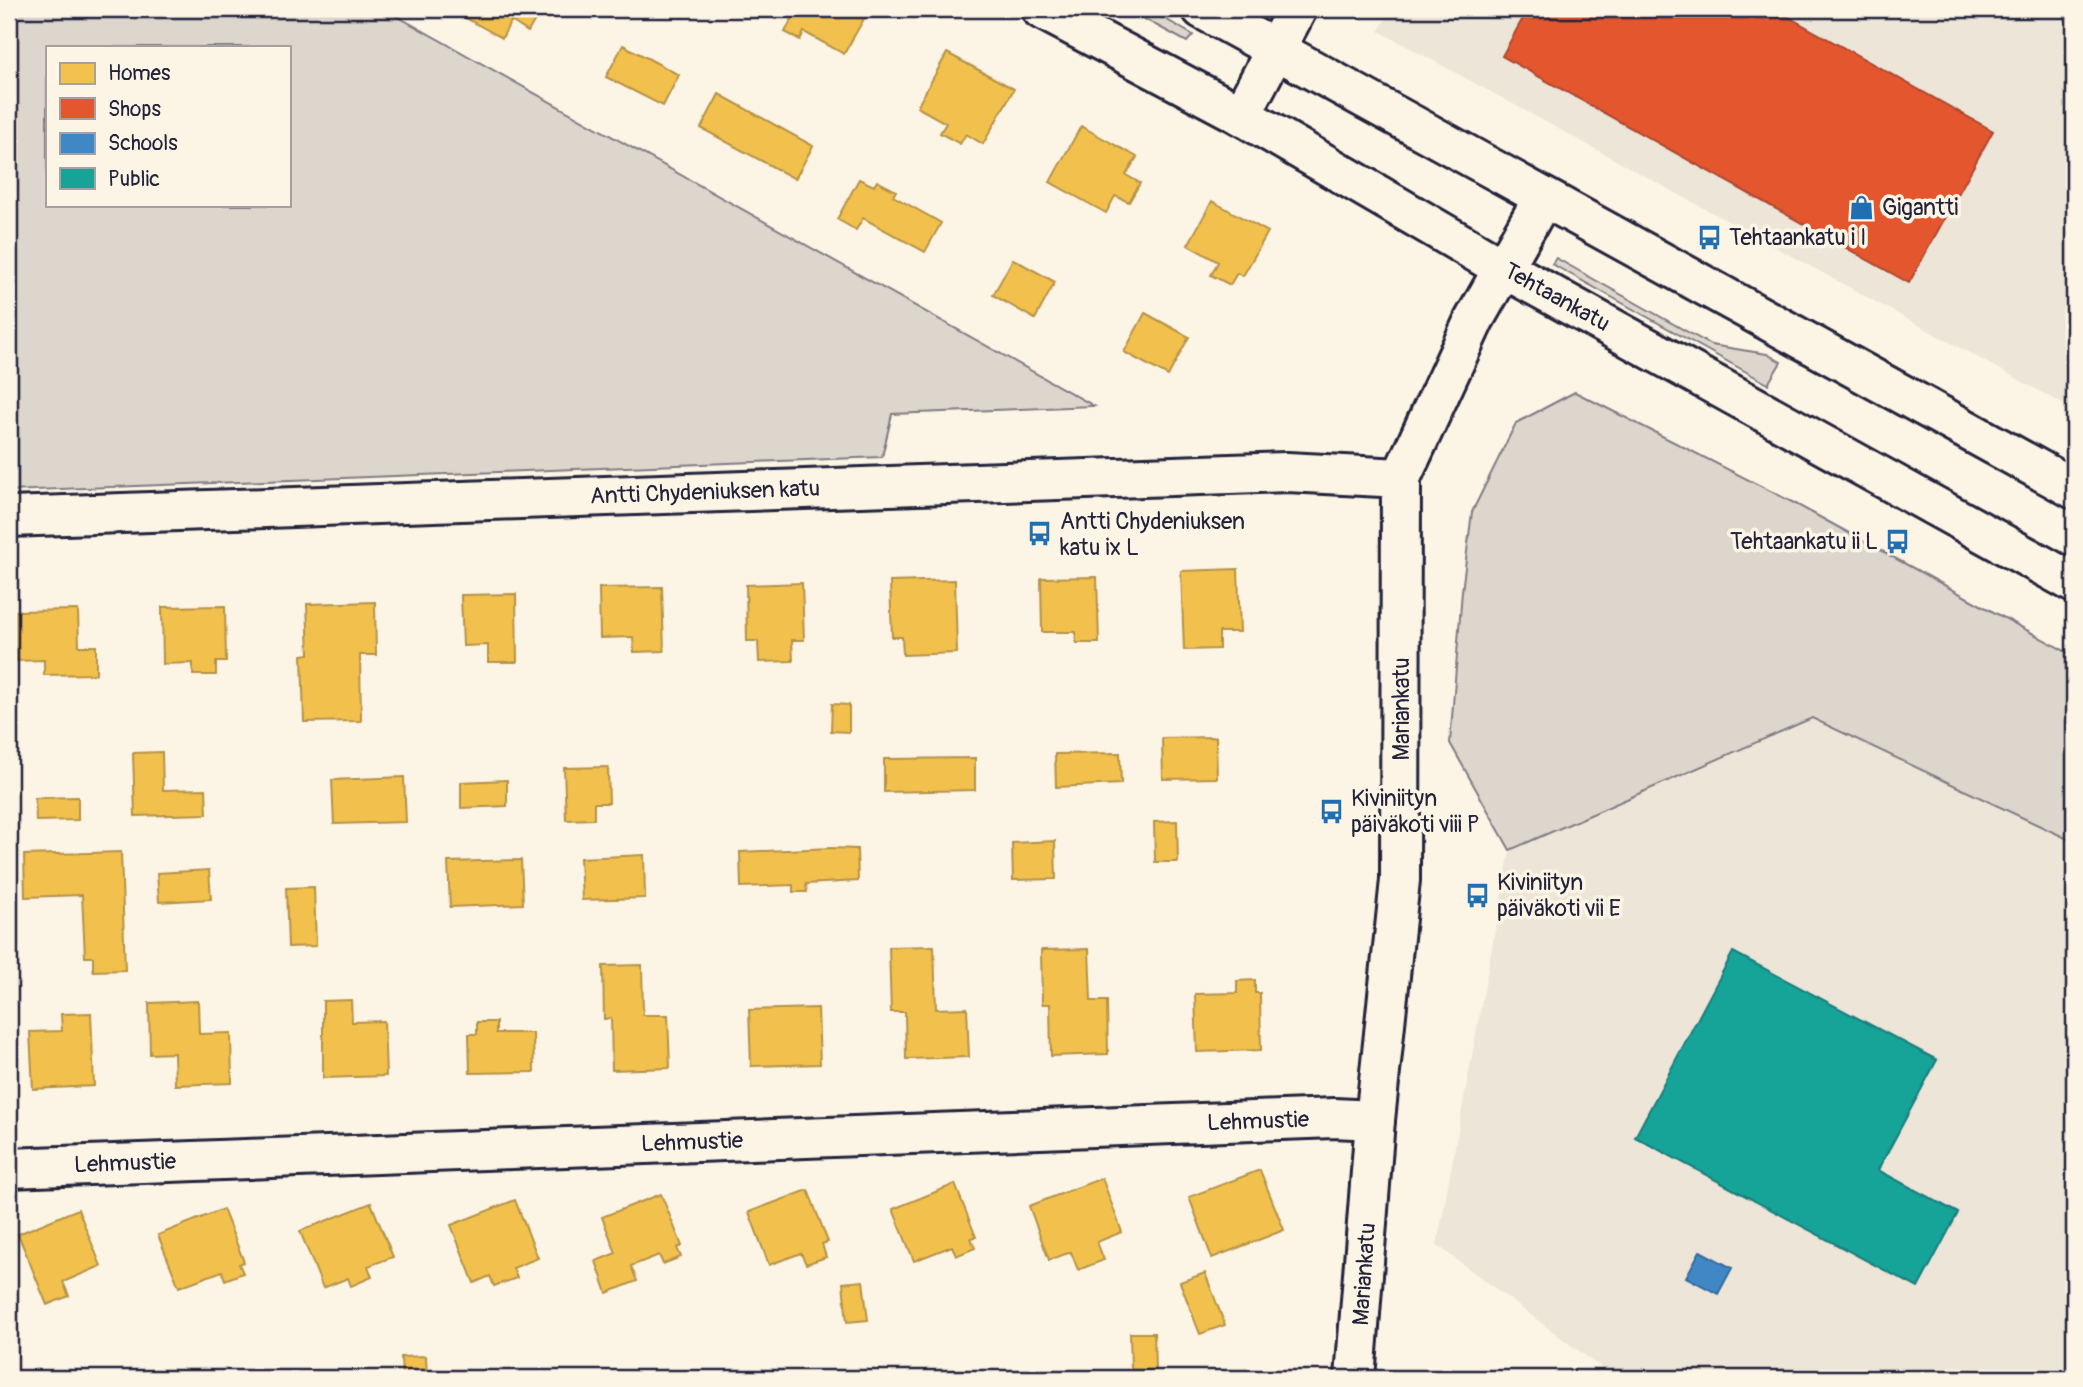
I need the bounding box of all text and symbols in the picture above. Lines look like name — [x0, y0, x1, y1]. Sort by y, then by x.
legend — [46, 46, 290, 206]
text: Homes — [108, 60, 171, 87]
text: Shops — [108, 96, 161, 123]
text: Schools — [108, 130, 178, 157]
text: Public — [108, 166, 160, 193]
shop icon: Gigantti — [1848, 193, 1876, 221]
place label: Gigantti — [1882, 193, 1958, 222]
bus stop icon: Tehtaankatu i I — [1695, 223, 1723, 251]
place label: Tehtaankatu i I — [1729, 223, 1867, 252]
street label: Tehtaankatu — [1499, 256, 1615, 338]
street label: Antti Chydeniuksen katu — [589, 473, 821, 511]
place label: Antti Chydeniuksen katu ix L — [1060, 507, 1245, 562]
bus stop icon: Antti Chydeniuksen katu ix L — [1026, 520, 1054, 548]
place label: Tehtaankatu ii L — [1730, 527, 1878, 556]
bus stop icon: Tehtaankatu ii L — [1884, 527, 1912, 555]
street label: Mariankatu — [1387, 657, 1416, 761]
place label: Kiviniityn päiväkoti viii P — [1351, 784, 1480, 839]
bus stop icon: Kiviniityn päiväkoti viii P — [1317, 797, 1345, 825]
place label: Kiviniityn päiväkoti vii E — [1497, 868, 1621, 923]
bus stop icon: Kiviniityn päiväkoti vii E — [1463, 881, 1491, 909]
street label: Lehmustie — [1206, 1105, 1310, 1137]
street label: Lehmustie — [640, 1126, 744, 1158]
street label: Lehmustie — [73, 1147, 177, 1179]
street label: Mariankatu — [1346, 1222, 1382, 1326]

